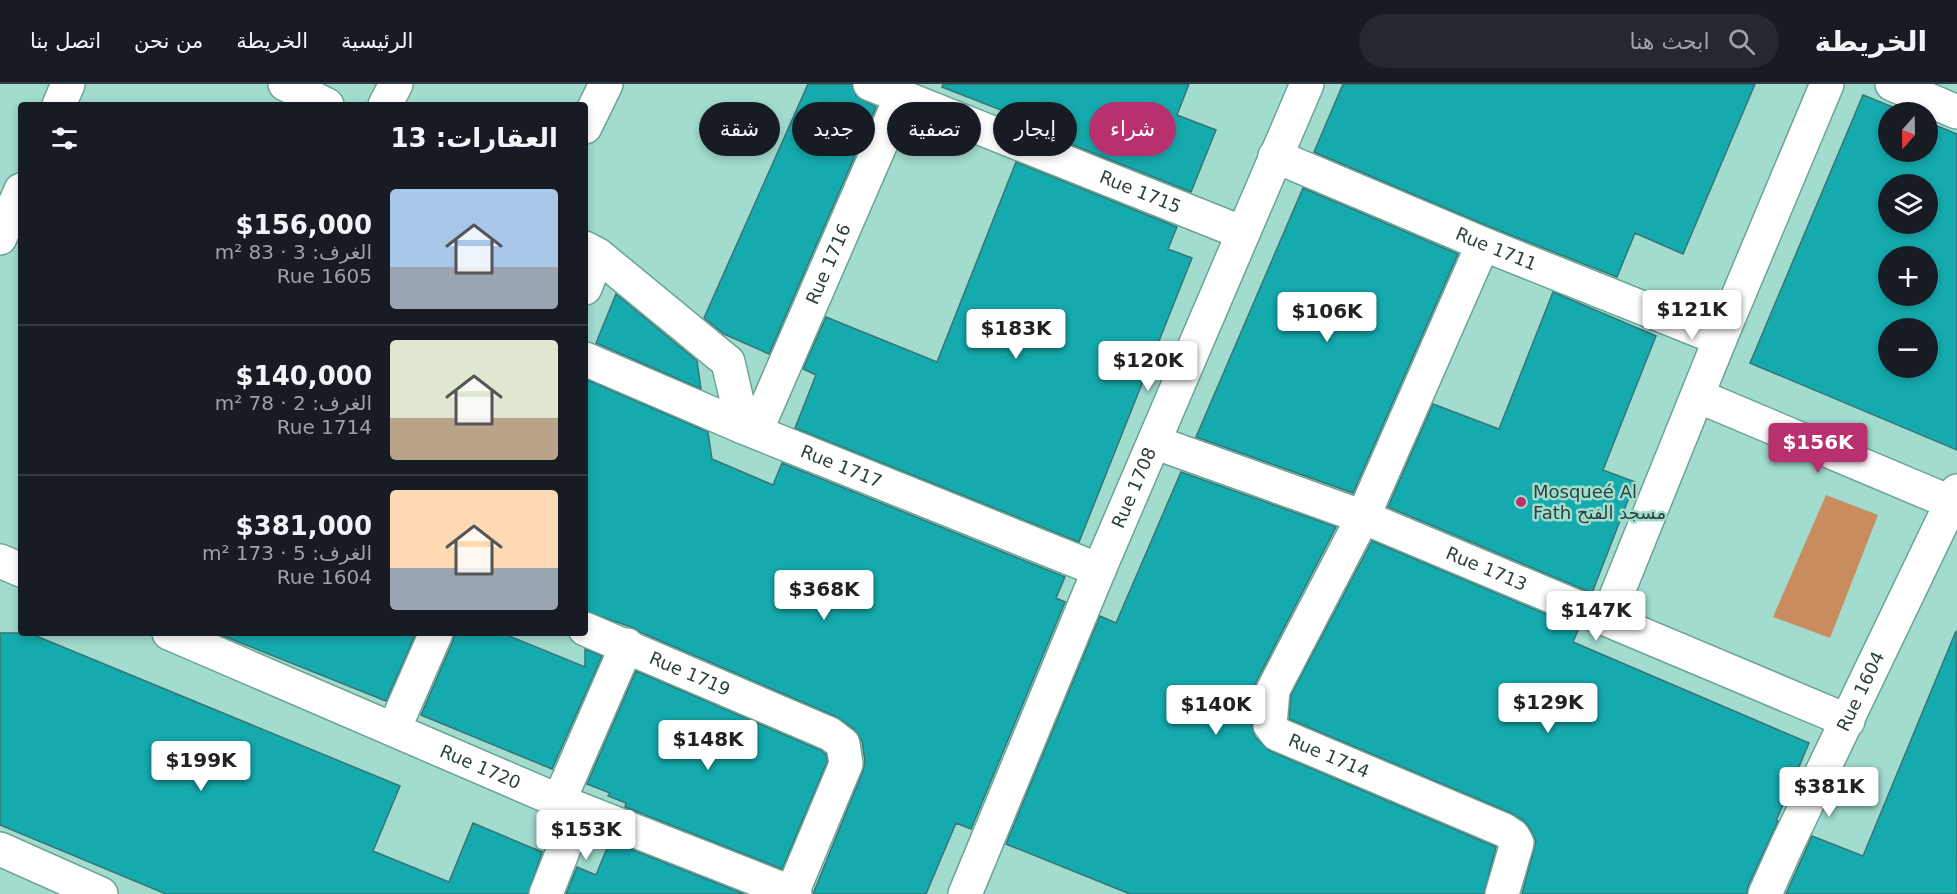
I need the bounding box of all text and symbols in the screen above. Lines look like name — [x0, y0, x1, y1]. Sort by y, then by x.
search box — [1359, 14, 1779, 68]
icon: search — [1725, 25, 1758, 58]
text: الخريطة — [1815, 25, 1927, 58]
text: اتصل بنا — [30, 29, 101, 53]
text: من نحن — [134, 29, 203, 53]
text: الخريطة — [236, 29, 308, 53]
text: الرئيسية — [341, 29, 413, 53]
text: ابحث هنا — [1630, 29, 1710, 54]
chip: شقة — [699, 102, 780, 156]
chip: جديد — [792, 102, 875, 156]
chip: تصفية — [887, 102, 981, 156]
chip: إيجار — [993, 102, 1077, 156]
chip: شراء — [1089, 102, 1176, 156]
north arrow — [1878, 102, 1938, 162]
map controls — [1878, 102, 1938, 378]
icon: filters — [48, 122, 81, 155]
text: العقارات: 13 — [391, 123, 558, 153]
street label: Rue 1715 — [1097, 166, 1184, 217]
button: layers — [1878, 174, 1938, 234]
text: $156,000 — [235, 210, 372, 240]
icon: home — [438, 213, 510, 285]
street label: Rue 1716 — [801, 220, 855, 307]
street label: Rue 1711 — [1453, 223, 1540, 274]
text: الغرف: 3 · 83 m² — [215, 240, 372, 264]
button: + — [1878, 246, 1938, 306]
text: Rue 1605 — [277, 264, 372, 288]
pin: $121K — [1650, 290, 1734, 341]
pin: $106K — [1285, 292, 1369, 343]
text: $121K — [1656, 297, 1728, 321]
text: $106K — [1291, 299, 1363, 323]
pin: $183K — [974, 309, 1058, 360]
text: $183K — [980, 316, 1052, 340]
button: − — [1878, 318, 1938, 378]
pin: $120K — [1106, 341, 1190, 392]
text: $120K — [1112, 348, 1184, 372]
text: $140,000 — [235, 361, 372, 391]
icon: home — [438, 364, 510, 436]
text: الغرف: 2 · 78 m² — [215, 391, 372, 415]
text: Rue 1714 — [277, 415, 372, 439]
pin: $156K — [1776, 423, 1860, 474]
text: $156K — [1782, 430, 1854, 454]
street label: Rue 1717 — [798, 440, 885, 492]
street label: Rue 1708 — [1107, 444, 1160, 531]
place label: Mosqueé Al Fath مسجد الفتح — [1533, 481, 1666, 524]
marker: Mosqueé Al Fath مسجد الفتح — [1514, 495, 1528, 509]
text: $381,000 — [235, 511, 372, 541]
icon: home — [438, 514, 510, 586]
text: الغرف: 5 · 173 m² — [202, 541, 372, 565]
street label: Rue 1713 — [1443, 542, 1530, 595]
text: Rue 1604 — [277, 565, 372, 589]
pin: $368K — [782, 570, 866, 621]
text: $368K — [788, 577, 860, 601]
pin: $147K — [1554, 591, 1638, 642]
text: $147K — [1560, 598, 1632, 622]
street label: Rue 1719 — [646, 647, 734, 700]
street label: Rue 1604 — [1832, 648, 1888, 734]
pin: $129K — [1506, 683, 1590, 734]
pin: $140K — [1174, 685, 1258, 736]
text: $129K — [1512, 690, 1584, 714]
text: $140K — [1180, 692, 1252, 716]
pin: $148K — [666, 720, 750, 771]
text: $148K — [672, 727, 744, 751]
street label: Rue 1714 — [1285, 729, 1373, 782]
street label: Rue 1720 — [437, 740, 524, 793]
pin: $199K — [159, 741, 243, 792]
text: $199K — [165, 748, 237, 772]
pin: $381K — [1787, 767, 1871, 818]
text: $381K — [1793, 774, 1865, 798]
pin: $153K — [544, 810, 628, 861]
text: $153K — [550, 817, 622, 841]

